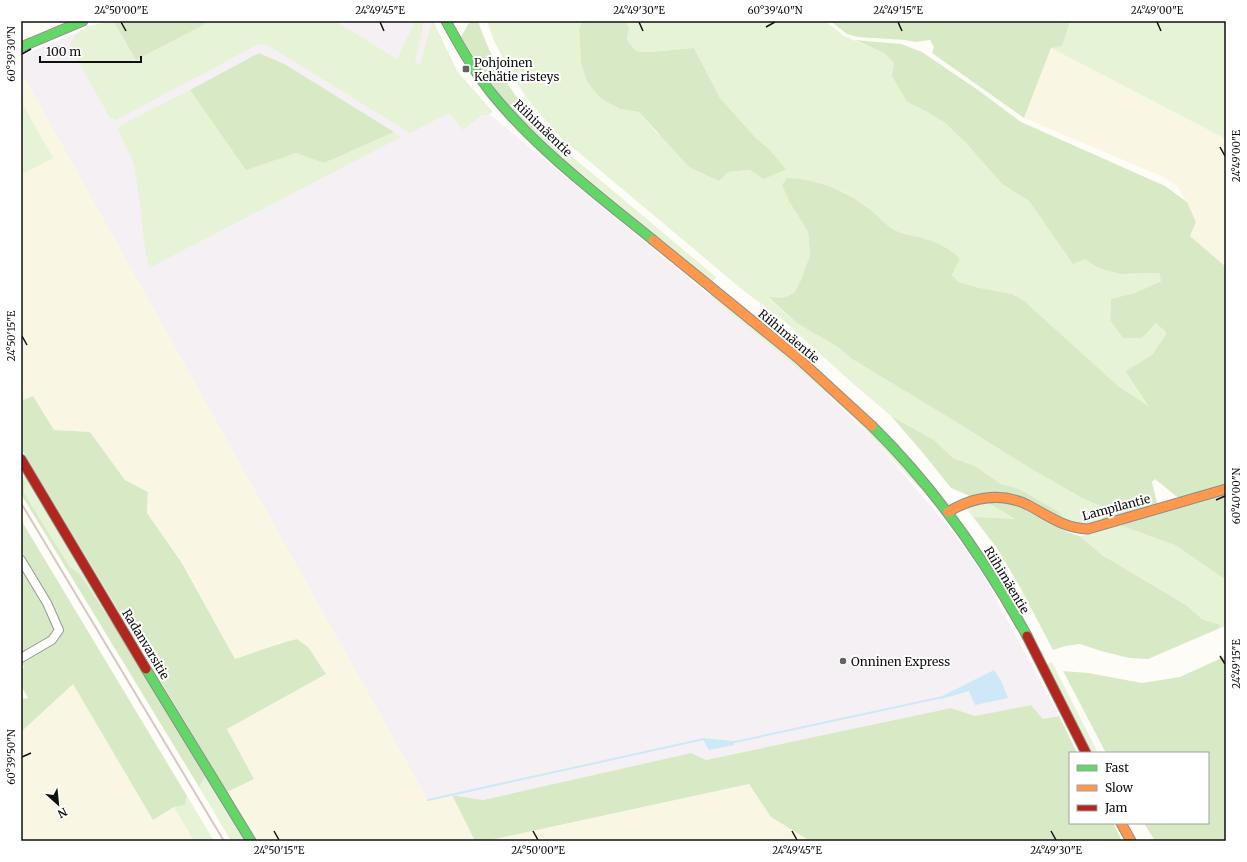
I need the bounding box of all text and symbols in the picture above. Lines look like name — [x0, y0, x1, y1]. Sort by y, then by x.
text: 24°50'00"E — [94, 4, 148, 17]
text: 24°49'45"E — [355, 4, 405, 17]
text: 24°49'30"E — [613, 4, 666, 17]
text: 60°39'40"N — [747, 4, 803, 17]
text: 24°49'15"E — [873, 4, 923, 17]
text: 24°49'00"E — [1131, 4, 1184, 17]
text: 60°39'30"N — [5, 26, 18, 82]
scale bar — [40, 38, 141, 64]
text: 100 m — [46, 44, 81, 59]
place label: Pohjoinen Kehätie risteys — [474, 55, 559, 84]
marker: Pohjoinen Kehätie risteys — [461, 64, 471, 74]
street label: Riihimäentie — [511, 96, 575, 160]
text: 24°49'00"E — [1230, 129, 1243, 182]
street label: Riihimäentie — [755, 306, 823, 366]
text: 24°50'15"E — [5, 310, 18, 361]
text: 60°40'00"N — [1230, 468, 1243, 524]
street label: Lampilantie — [1080, 491, 1152, 523]
street label: Riihimäentie — [981, 544, 1033, 616]
street label: Radanvarsitie — [119, 606, 173, 682]
text: 24°49'15"E — [1230, 639, 1243, 689]
place label: Onninen Express — [851, 654, 950, 669]
marker: Onninen Express — [838, 656, 848, 666]
text: 60°39'50"N — [5, 729, 18, 785]
legend — [1069, 752, 1209, 824]
text: Fast — [1105, 760, 1129, 775]
text: Slow — [1105, 780, 1134, 795]
north arrow — [38, 784, 78, 824]
text: Jam — [1104, 800, 1128, 815]
text: N — [55, 805, 70, 821]
text: 24°50'15"E — [254, 844, 305, 857]
text: 24°50'00"E — [511, 844, 565, 857]
text: 24°49'45"E — [772, 844, 822, 857]
text: 24°49'30"E — [1030, 844, 1083, 857]

